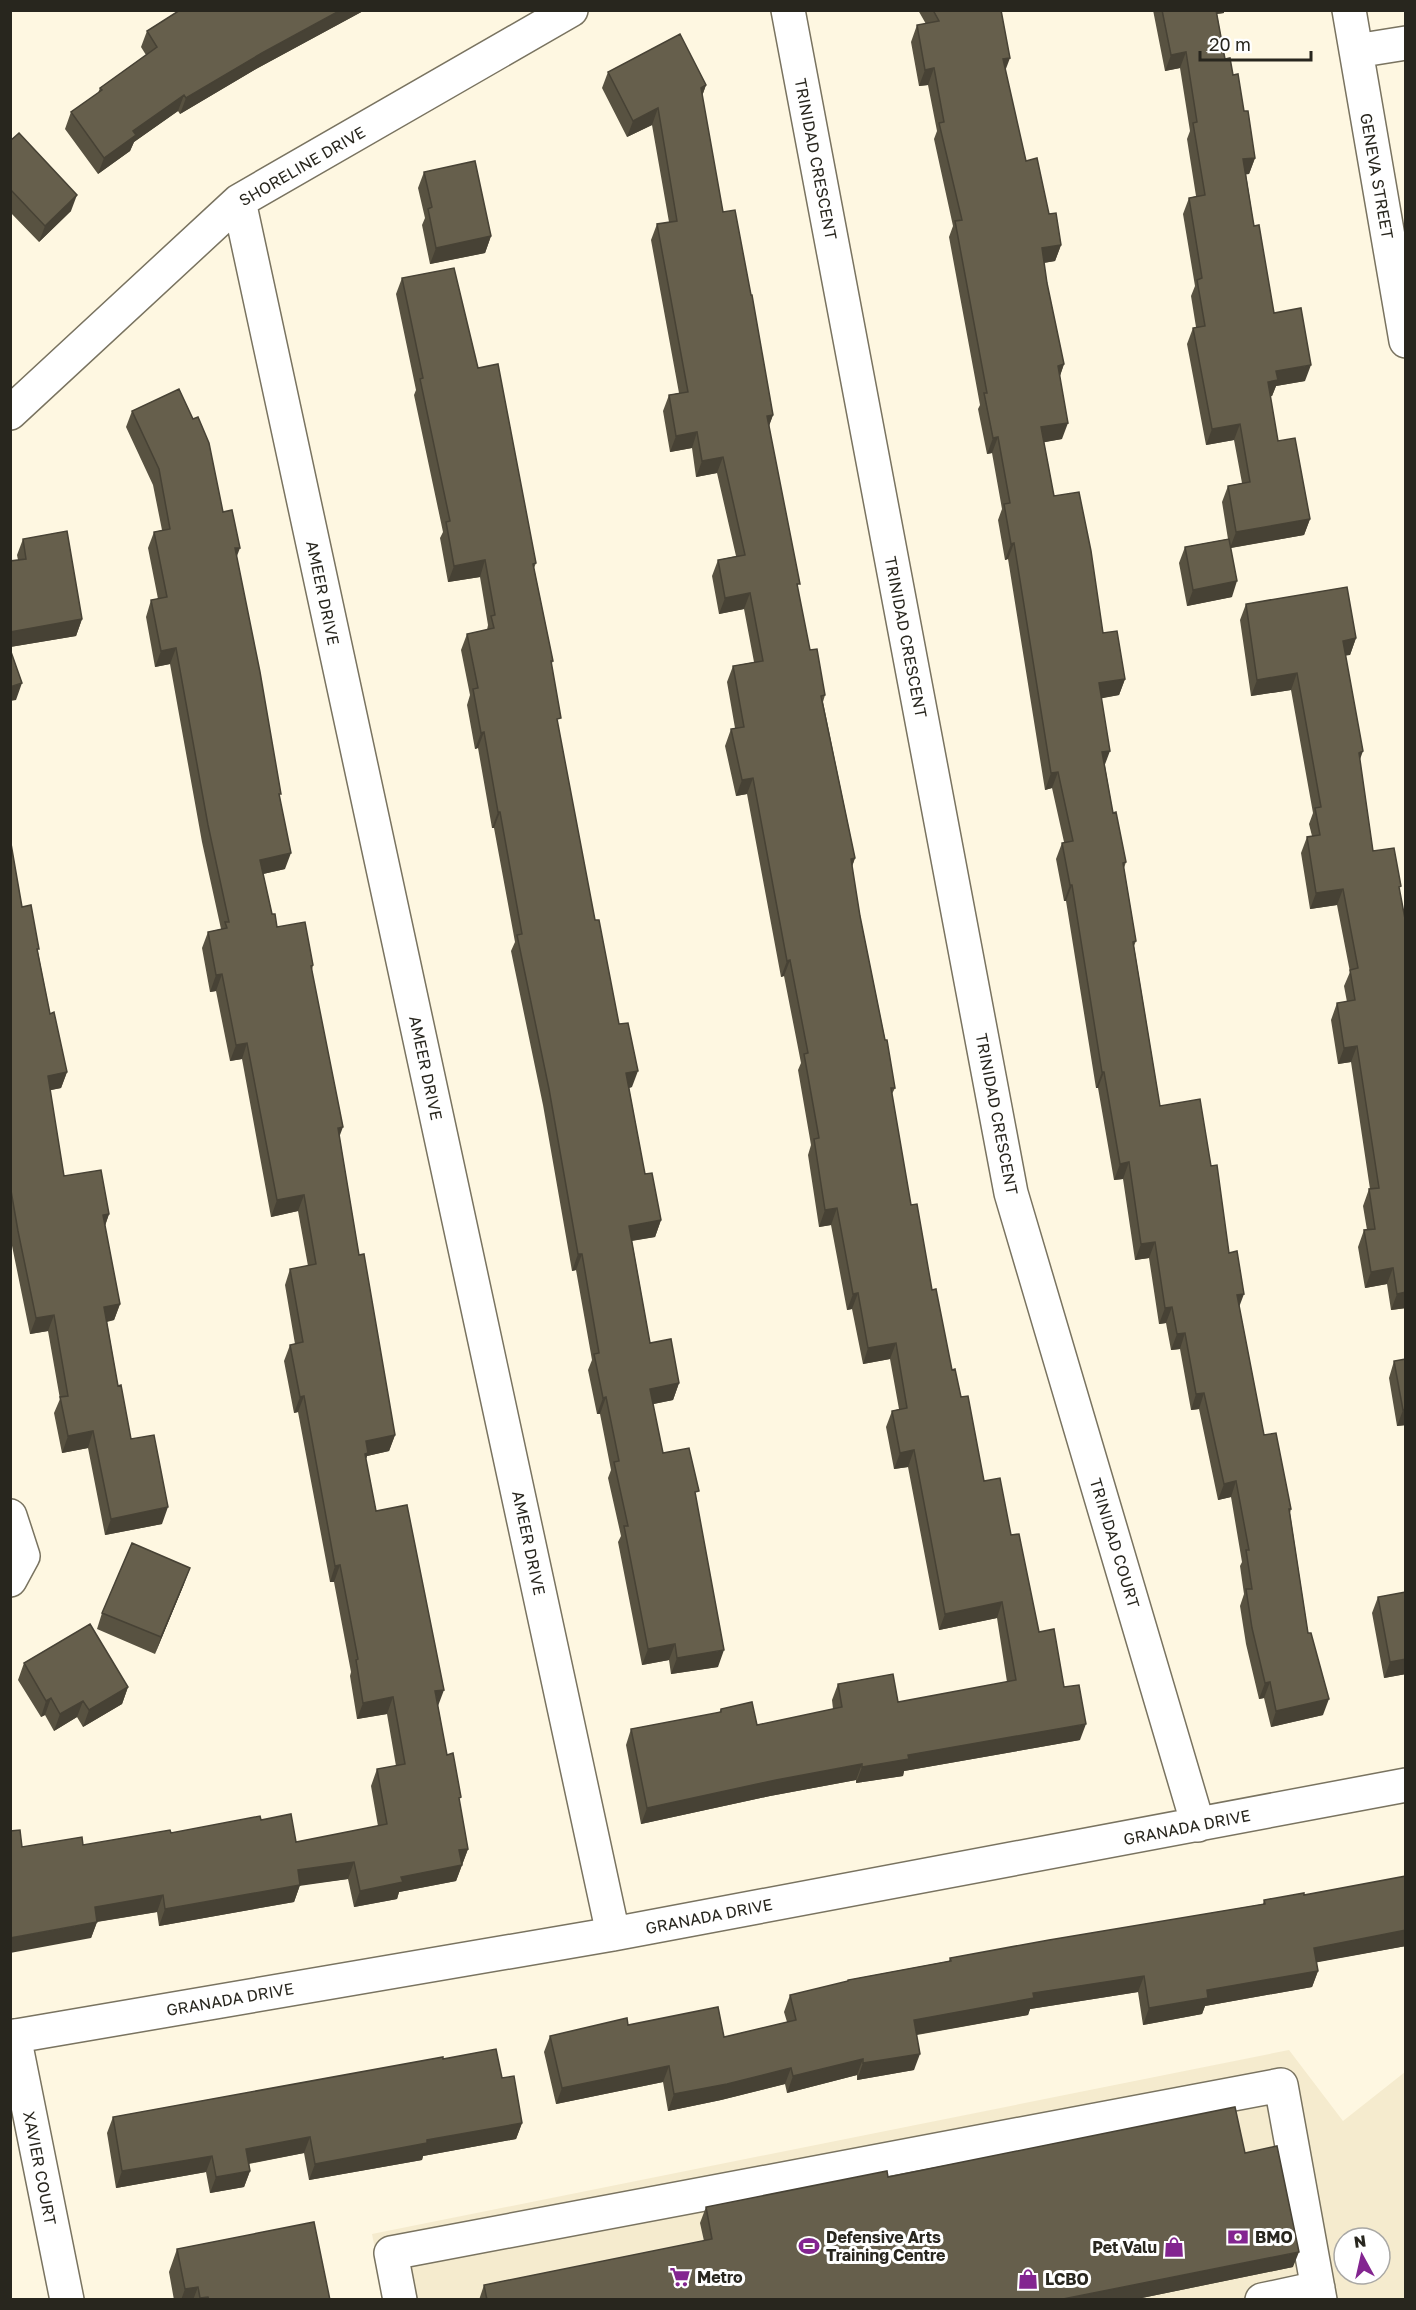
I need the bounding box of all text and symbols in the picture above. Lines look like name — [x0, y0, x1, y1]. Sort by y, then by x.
scale bar — [1200, 24, 1311, 62]
text: 20 m — [1209, 33, 1251, 55]
street label: TRINIDAD CRESCENT — [791, 76, 842, 242]
street label: GENEVA STREET — [1356, 111, 1398, 241]
street label: SHORELINE DRIVE — [235, 122, 369, 210]
street label: AMEER DRIVE — [302, 539, 344, 647]
street label: TRINIDAD CRESCENT — [881, 554, 932, 720]
street label: AMEER DRIVE — [405, 1014, 447, 1122]
street label: TRINIDAD CRESCENT — [972, 1031, 1023, 1197]
street label: TRINIDAD COURT — [1086, 1476, 1144, 1610]
street label: AMEER DRIVE — [508, 1489, 550, 1597]
street label: GRANADA DRIVE — [1122, 1805, 1252, 1849]
street label: GRANADA DRIVE — [644, 1894, 774, 1938]
street label: GRANADA DRIVE — [165, 1978, 295, 2020]
street label: XAVIER COURT — [19, 2109, 61, 2227]
bank icon: BMO — [1226, 2225, 1250, 2249]
north arrow — [1332, 2226, 1392, 2286]
place label: Defensive Arts Training Centre — [826, 2227, 945, 2265]
place label: BMO — [1255, 2227, 1293, 2247]
text: N — [1352, 2230, 1367, 2252]
sports icon: Defensive Arts Training Centre — [797, 2234, 821, 2258]
shop icon: Pet Valu — [1162, 2235, 1186, 2259]
place label: Pet Valu — [1092, 2237, 1157, 2257]
supermarket icon: Metro — [668, 2265, 692, 2289]
place label: Metro — [697, 2267, 743, 2287]
shop icon: LCBO — [1016, 2267, 1040, 2291]
place label: LCBO — [1045, 2269, 1089, 2289]

